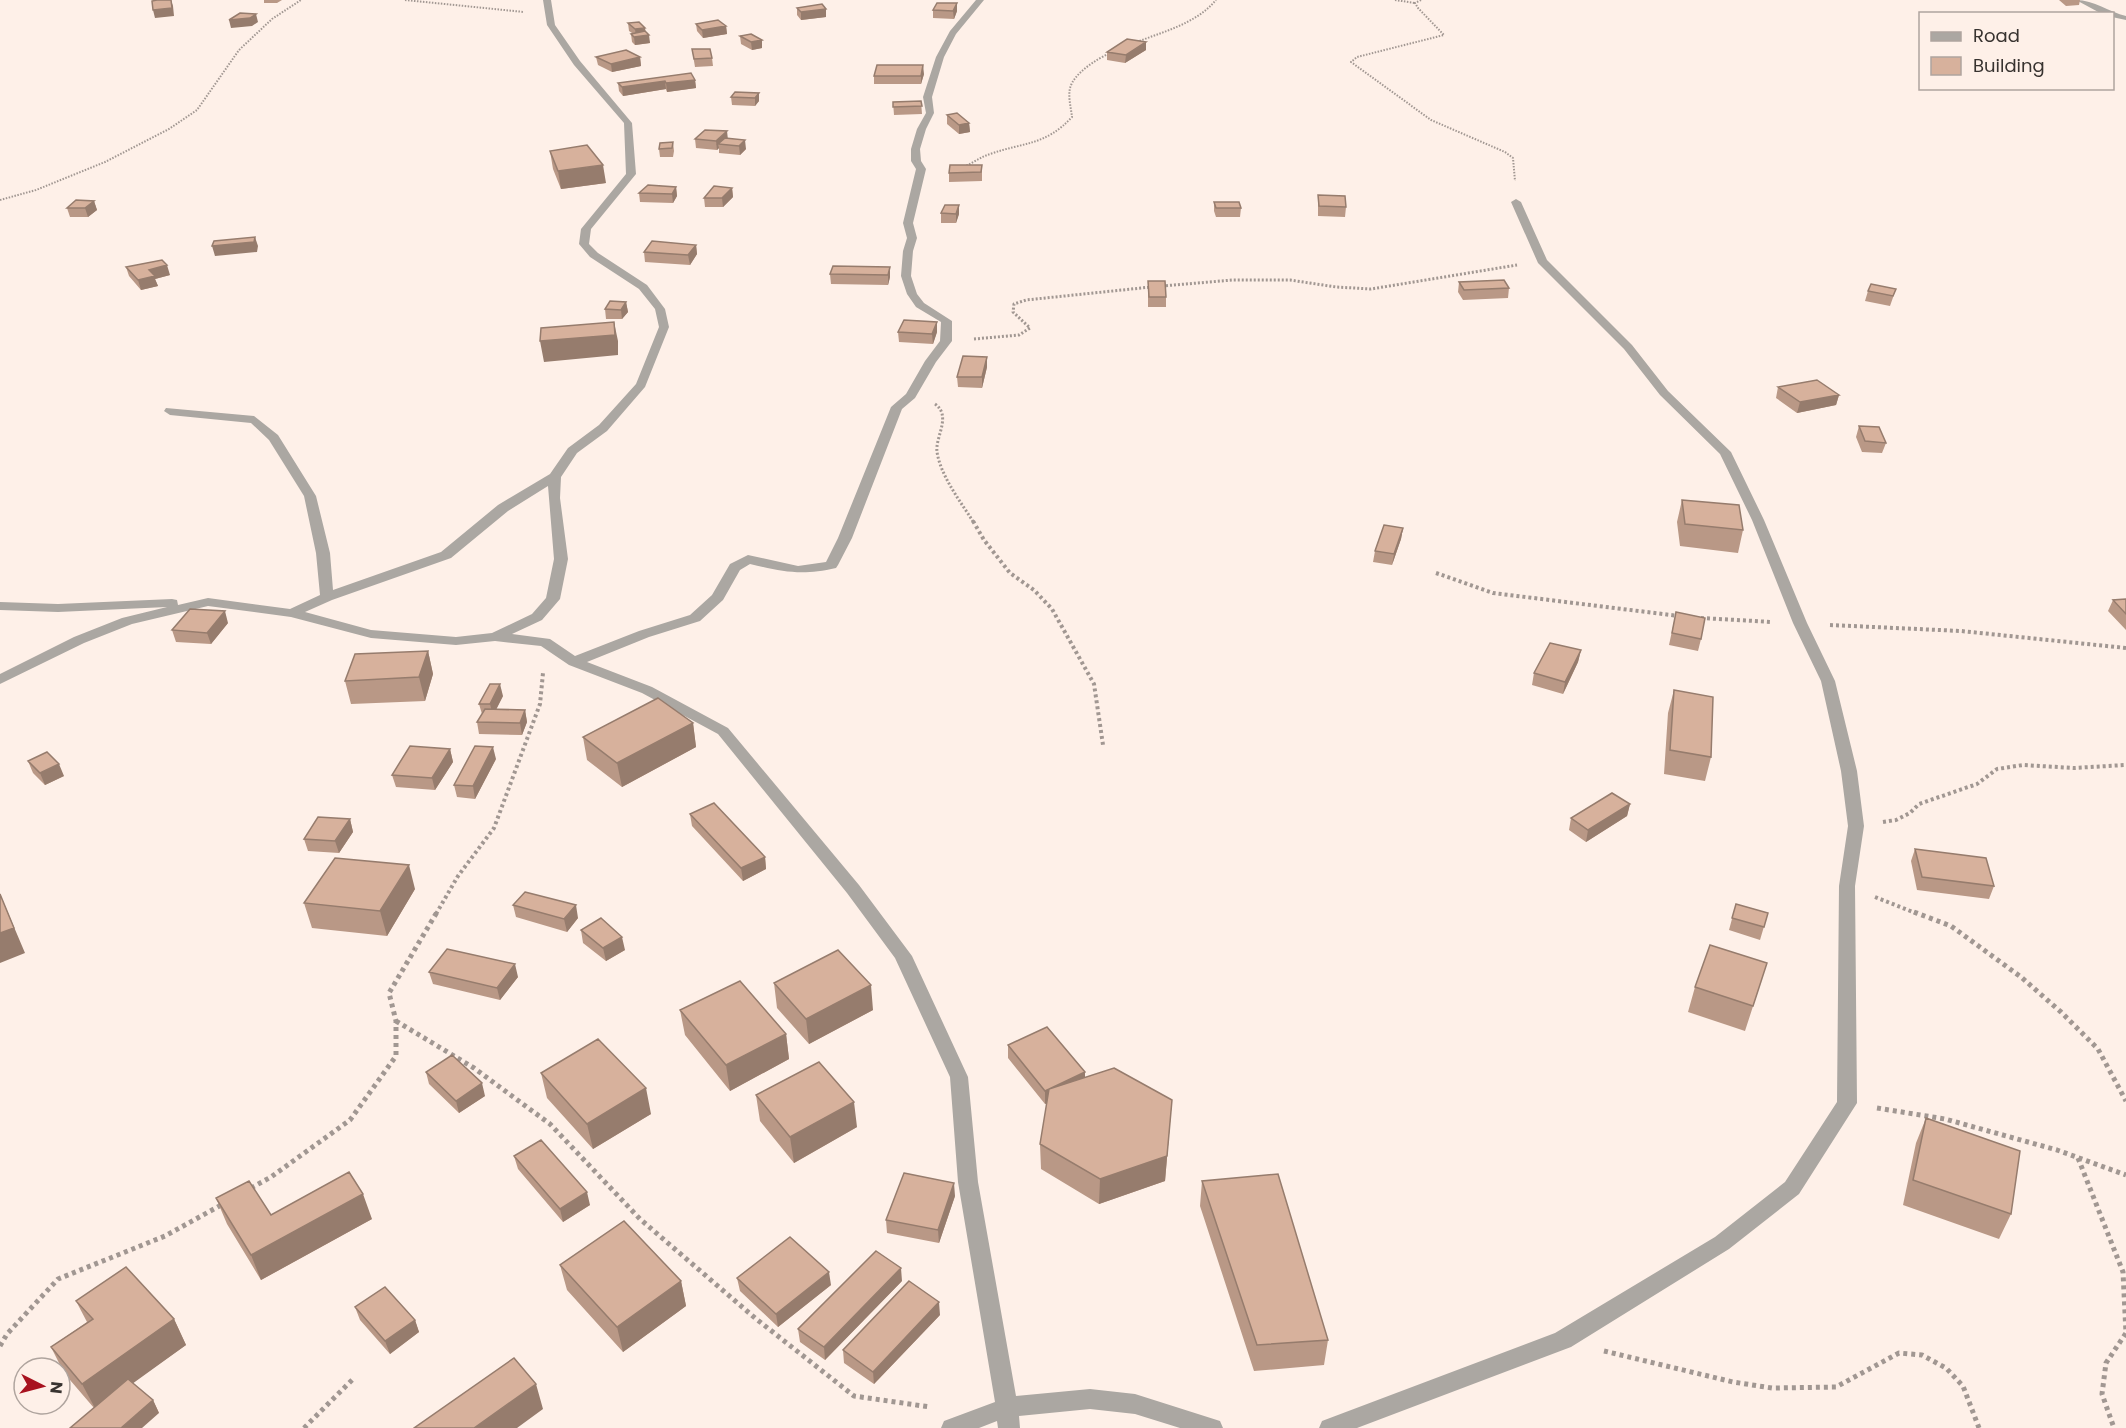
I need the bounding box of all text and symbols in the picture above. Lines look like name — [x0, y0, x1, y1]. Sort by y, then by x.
legend — [1919, 12, 2114, 90]
text: Road — [1973, 23, 2020, 48]
text: Building — [1973, 53, 2045, 78]
north arrow — [12, 1356, 72, 1416]
text: N — [44, 1380, 68, 1395]

